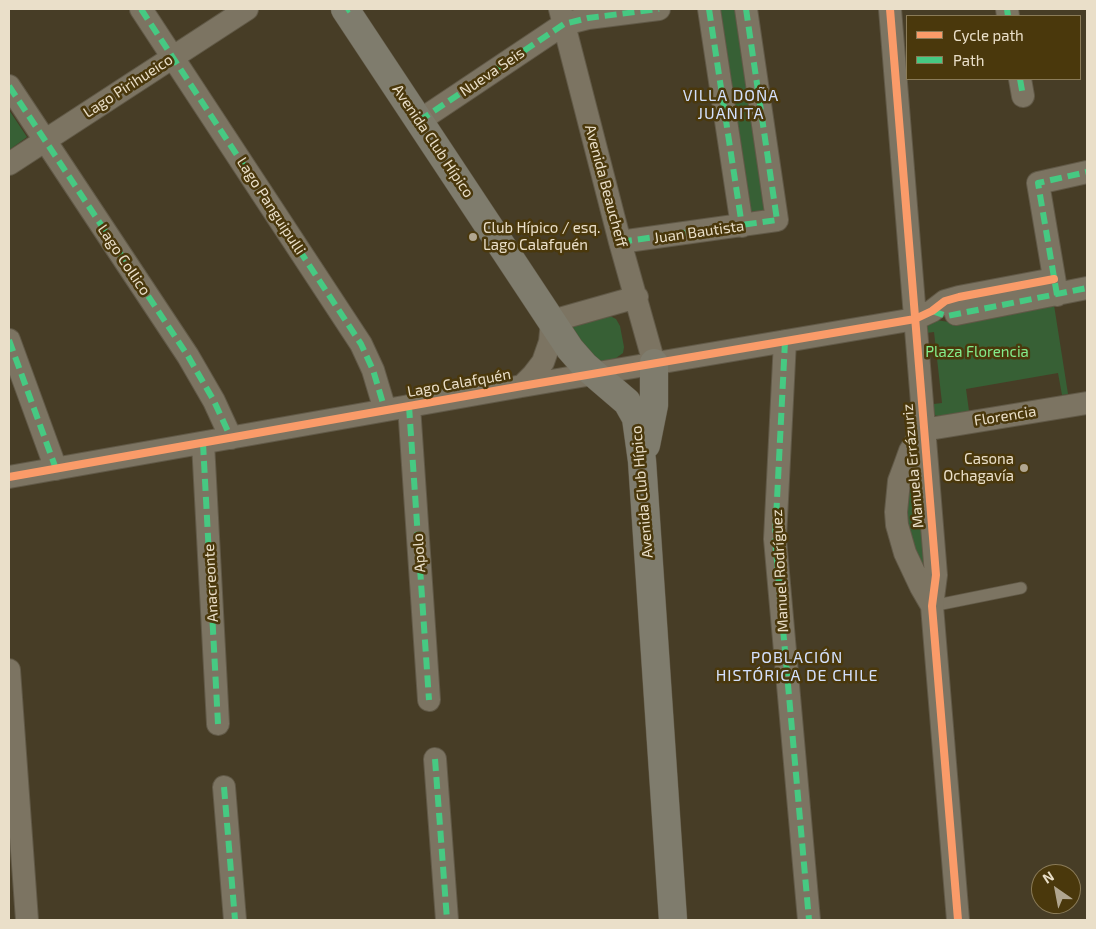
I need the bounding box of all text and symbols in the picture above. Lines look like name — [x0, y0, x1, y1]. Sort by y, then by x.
legend — [906, 15, 1081, 80]
text: Cycle path — [953, 26, 1024, 44]
street label: Nueva Seis — [456, 44, 528, 100]
street label: Lago Pirihueico — [80, 50, 176, 122]
text: Path — [953, 51, 984, 69]
street label: Avenida Club Hípico — [388, 81, 478, 201]
district label: VILLA DOÑA JUANITA — [682, 86, 780, 124]
street label: Avenida Beaucheff — [581, 123, 631, 249]
street label: Lago Panguipulli — [233, 154, 309, 258]
street label: Juan Bautista — [653, 217, 745, 247]
place label: Club Hípico / esq. Lago Calafquén — [483, 219, 600, 254]
street label: Lago Collico — [94, 221, 154, 299]
marker: Club Hípico / esq. Lago Calafquén — [467, 231, 479, 243]
park label: Plaza Florencia — [925, 343, 1029, 361]
street label: Lago Calafquén — [406, 365, 512, 401]
street label: Florencia — [973, 402, 1037, 430]
street label: Manuela Errázuriz — [899, 403, 927, 529]
street label: Avenida Club Hípico — [627, 425, 657, 559]
place label: Casona Ochagavía — [943, 450, 1014, 485]
marker: Casona Ochagavía — [1018, 462, 1030, 474]
street label: Manuel Rodríguez — [768, 509, 792, 633]
street label: Apolo — [409, 533, 429, 573]
street label: Anacreonte — [200, 543, 222, 623]
district label: POBLACIÓN HISTÓRICA DE CHILE — [713, 648, 881, 686]
north arrow — [1031, 864, 1081, 914]
text: N — [1039, 867, 1057, 887]

